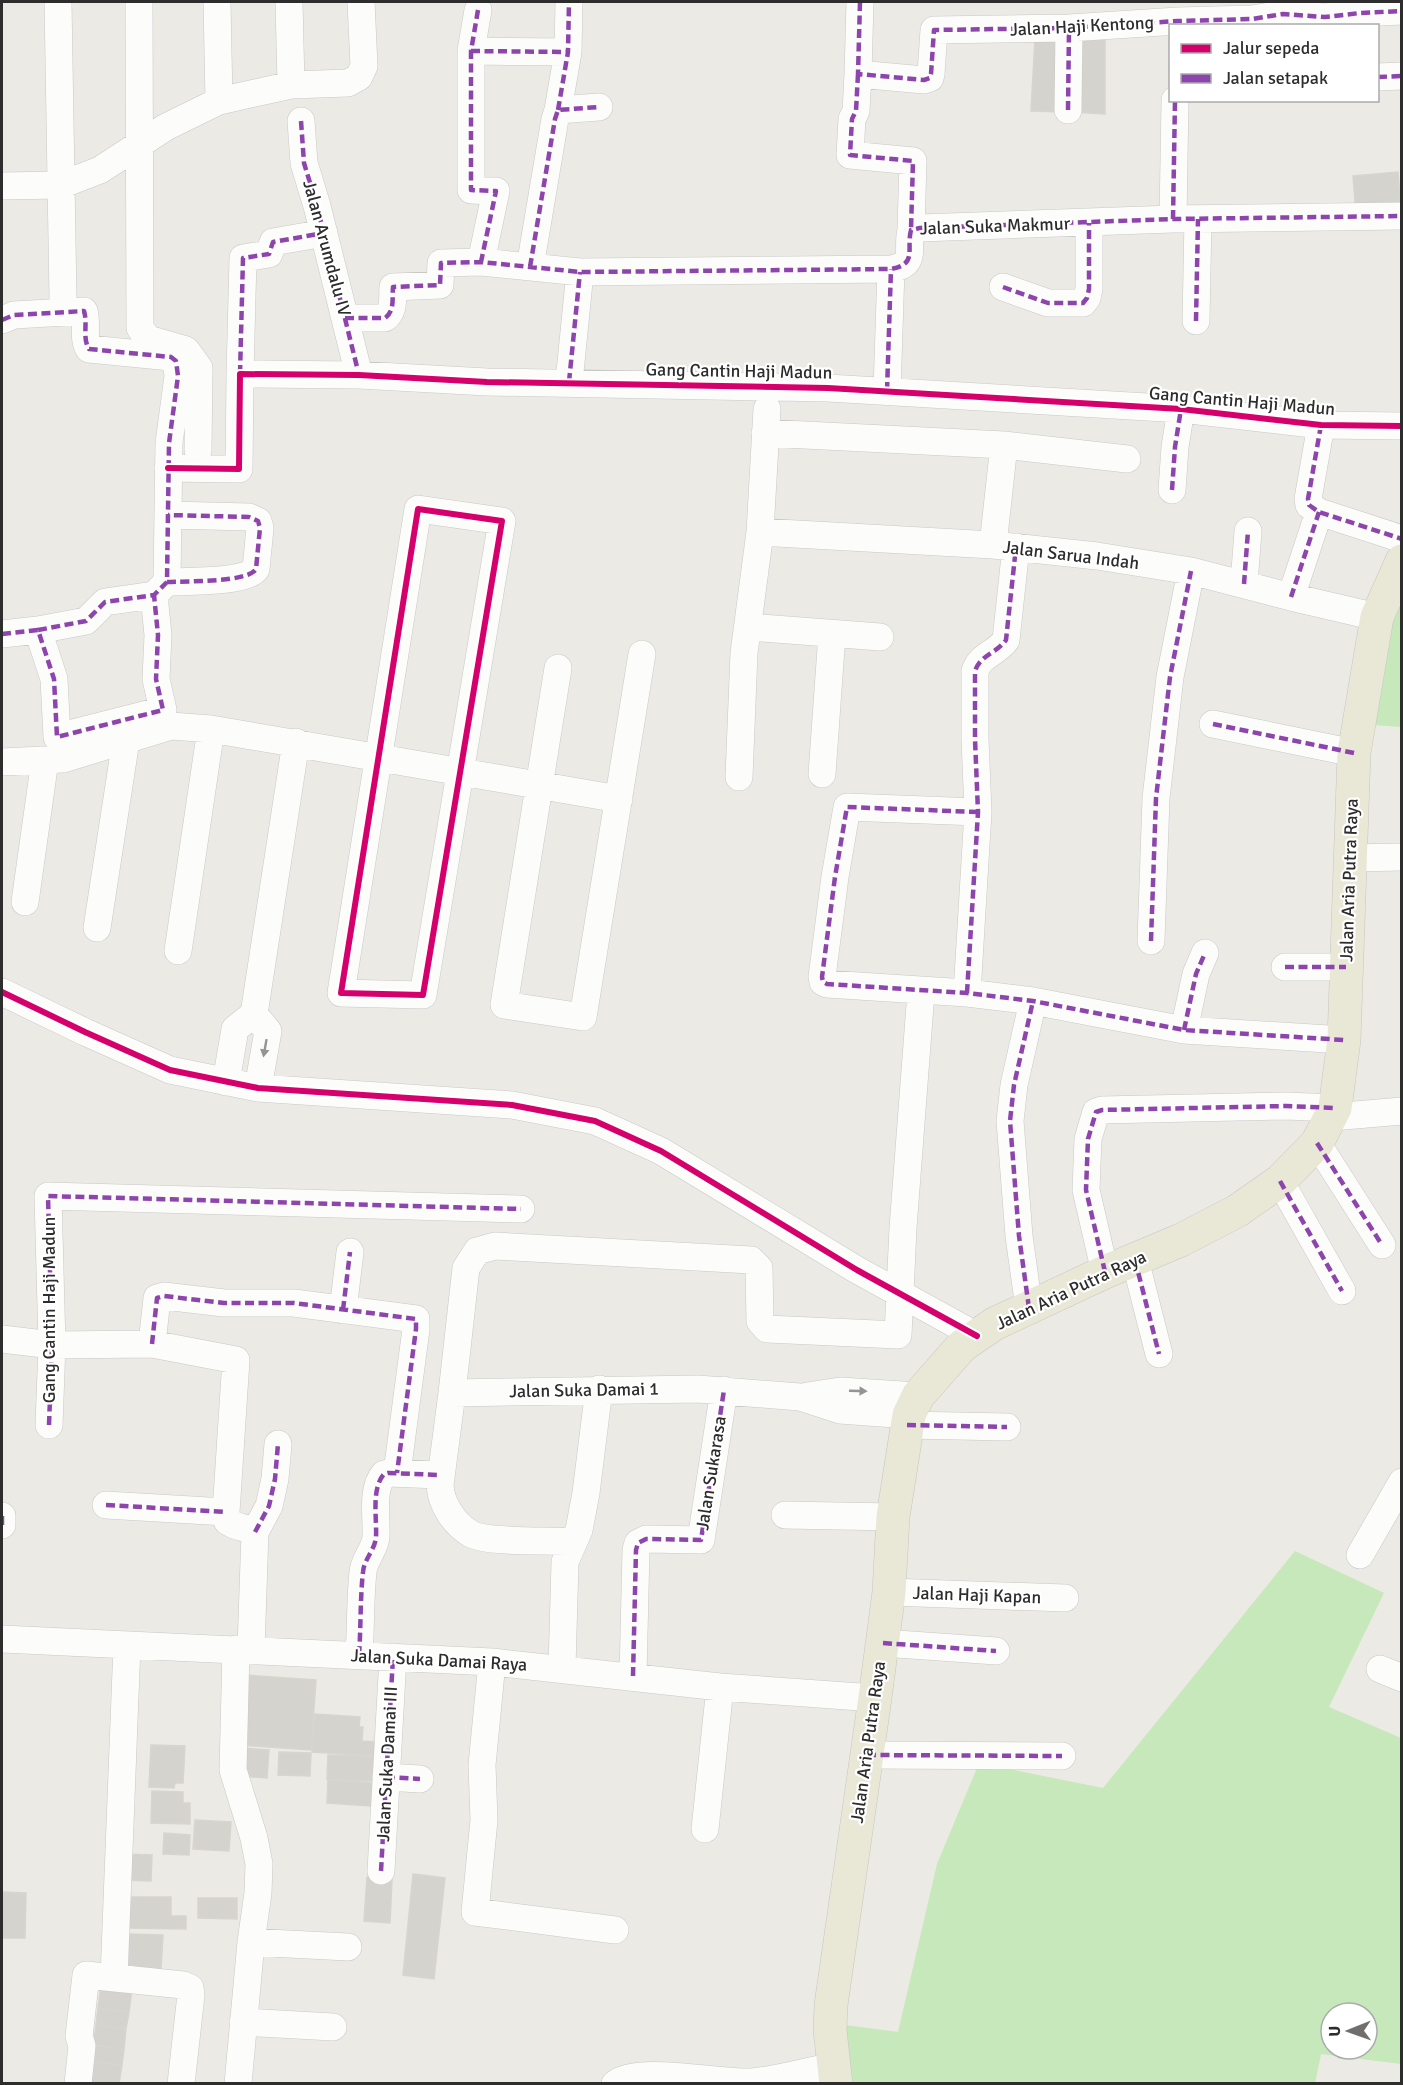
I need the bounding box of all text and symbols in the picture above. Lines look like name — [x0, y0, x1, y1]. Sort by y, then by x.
street label: Jalan Haji Kentong — [1009, 11, 1155, 41]
legend — [1169, 24, 1379, 102]
text: Jalur sepeda — [1223, 37, 1319, 59]
text: Jalan setapak — [1223, 67, 1328, 89]
street label: Jalan Arumdalu IV — [298, 178, 356, 319]
street label: Jalan Suka Makmur — [919, 212, 1071, 240]
street label: Gang Cantin Haji Madun — [645, 358, 833, 384]
street label: Gang Cantin Haji Madun — [1148, 382, 1336, 420]
street label: Jalan Sarua Indah — [1002, 536, 1140, 574]
street label: Jalan Aria Putra Raya — [1335, 798, 1363, 962]
one-way arrow — [260, 1039, 269, 1058]
street label: Gang Cantin Haji Madun — [38, 1217, 60, 1403]
street label: Jalan Aria Putra Raya — [992, 1245, 1150, 1335]
street label: Jalan Suka Damai 1 — [509, 1378, 659, 1402]
one-way arrow — [849, 1387, 868, 1396]
street label: Jalan Sukarasa — [691, 1414, 731, 1532]
street label: Jalan Haji Kapan — [912, 1582, 1042, 1608]
street label: Jalan Suka Damai Raya — [350, 1644, 528, 1676]
street label: Jalan Aria Putra Raya — [846, 1660, 890, 1824]
street label: Jalan Suka Damai III — [372, 1686, 402, 1842]
north arrow — [1319, 2001, 1379, 2061]
text: U — [1325, 2026, 1345, 2037]

